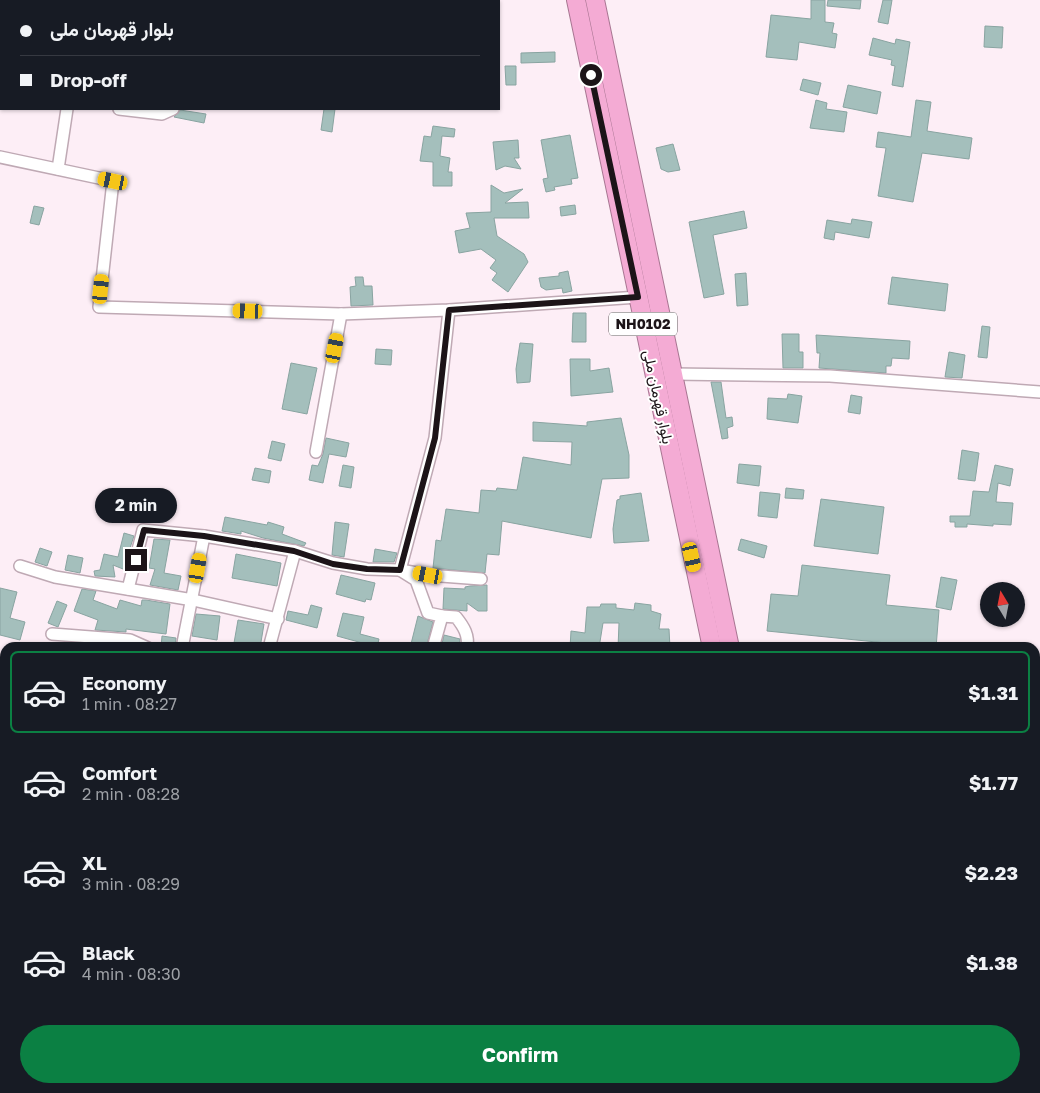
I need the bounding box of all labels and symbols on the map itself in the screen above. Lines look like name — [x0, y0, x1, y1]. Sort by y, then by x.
route start — [580, 64, 602, 86]
car — [96, 171, 129, 191]
car — [91, 273, 110, 305]
car — [232, 303, 263, 319]
road number: NH0102 — [609, 312, 677, 336]
car — [324, 332, 345, 364]
street label: بلوار قهرمان ملی — [638, 348, 678, 446]
callout: 2 min — [95, 488, 177, 522]
car — [681, 541, 702, 573]
route end — [125, 549, 147, 571]
car — [188, 552, 207, 584]
car — [411, 565, 444, 585]
north arrow — [980, 582, 1025, 628]

